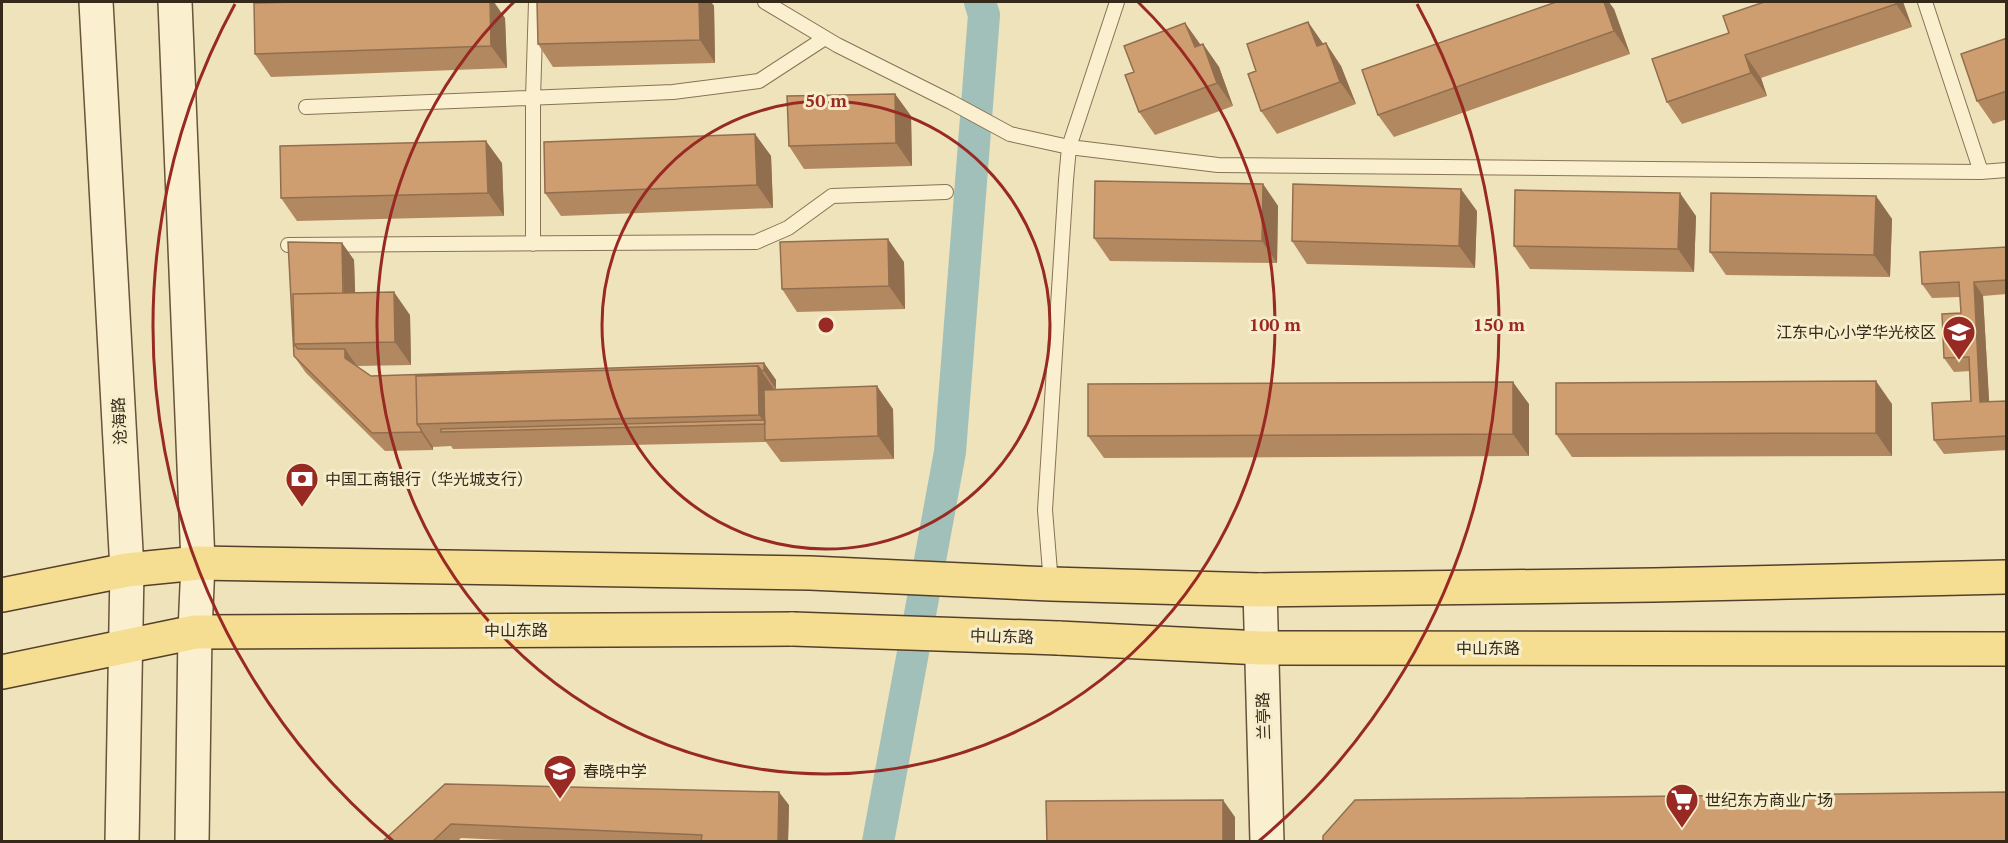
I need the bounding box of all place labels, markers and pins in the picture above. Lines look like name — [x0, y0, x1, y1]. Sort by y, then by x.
school or university icon: 江东中心小学华光校区 — [1941, 314, 1977, 361]
centre of rings — [816, 315, 836, 335]
place label: 江东中心小学华光校区 — [1776, 321, 1936, 343]
bank icon: 中国工商银行（华光城支行） — [284, 461, 320, 508]
place label: 中国工商银行（华光城支行） — [325, 468, 533, 490]
school or university icon: 春晓中学 — [542, 753, 578, 800]
place label: 春晓中学 — [583, 760, 647, 782]
supermarket icon: 世纪东方商业广场 — [1664, 782, 1700, 829]
place label: 世纪东方商业广场 — [1705, 789, 1833, 811]

